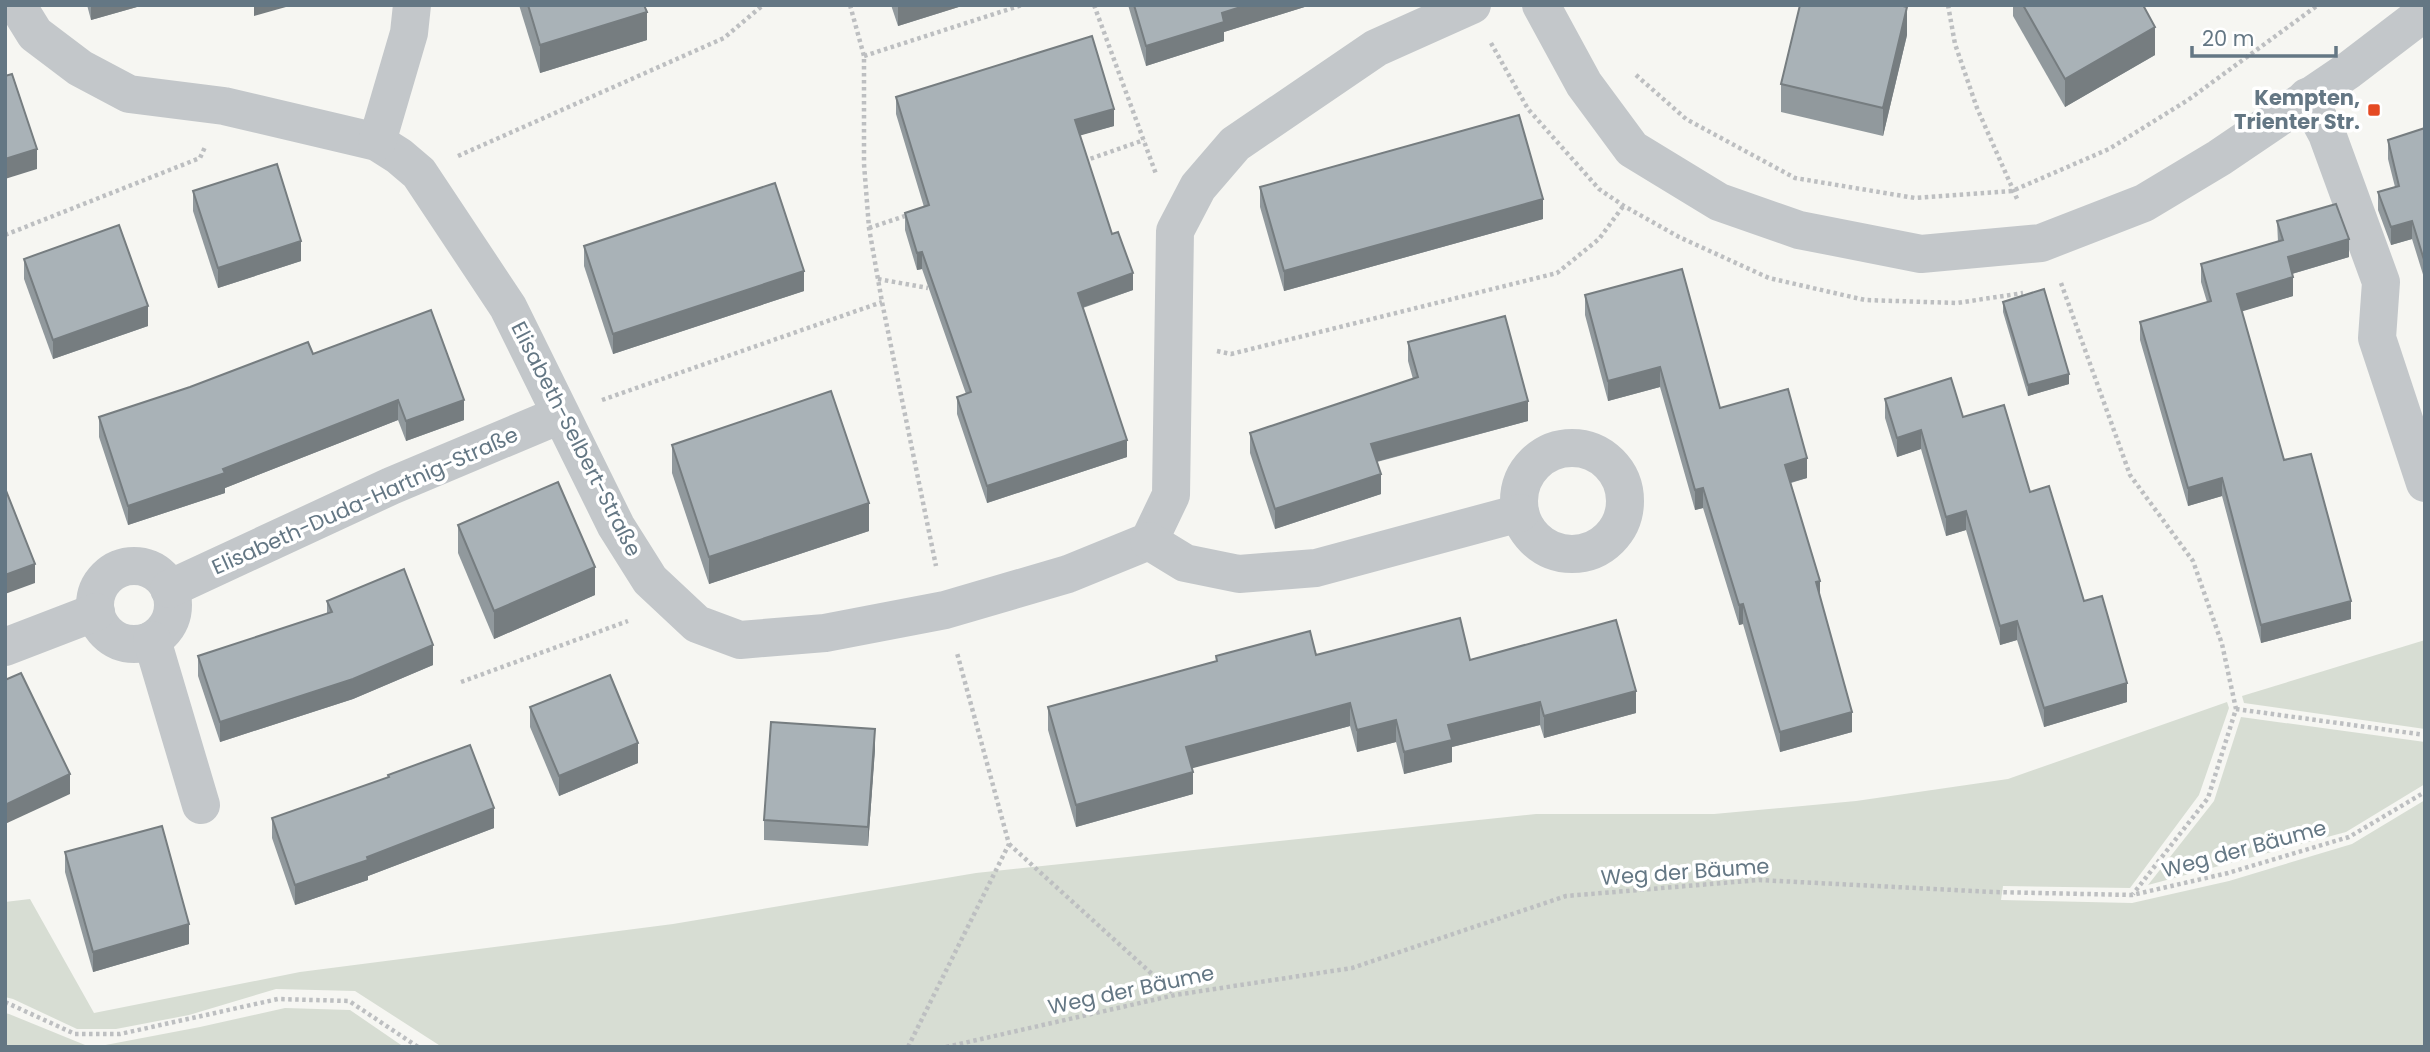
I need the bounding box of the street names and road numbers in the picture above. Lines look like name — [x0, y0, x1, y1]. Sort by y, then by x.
street label: Elisabeth-Selbert-Straße — [504, 316, 648, 561]
street label: Elisabeth-Duda-Hartnig-Straße — [207, 420, 522, 581]
street label: Weg der Bäume — [2158, 813, 2329, 884]
street label: Weg der Bäume — [1600, 851, 1770, 892]
street label: Weg der Bäume — [1045, 958, 1217, 1021]

